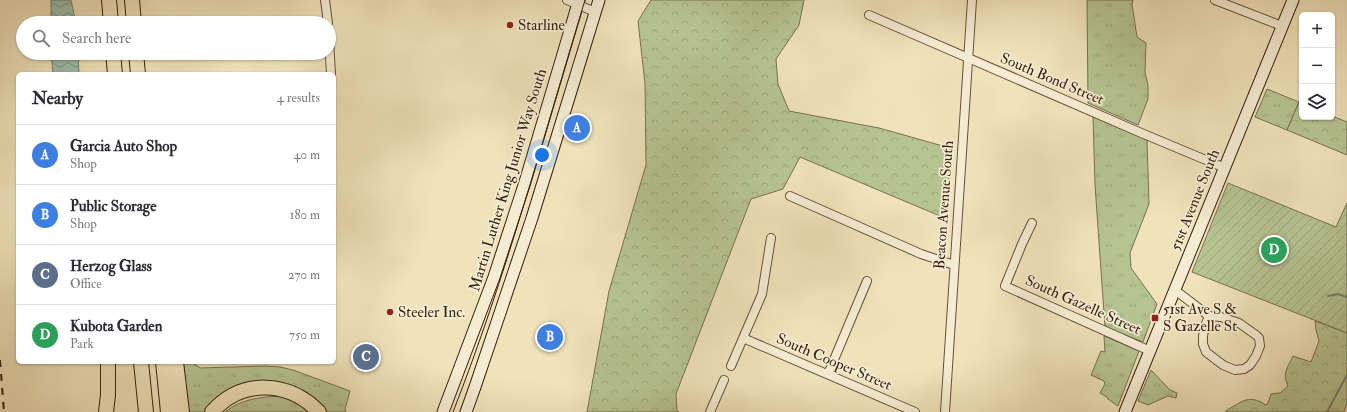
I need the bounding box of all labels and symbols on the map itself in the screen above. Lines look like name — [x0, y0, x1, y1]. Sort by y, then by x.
place label: Starline — [518, 16, 565, 35]
marker: Starline — [505, 20, 515, 30]
street label: South Bond Street — [997, 49, 1107, 109]
street label: Martin Luther King Junior Way South — [465, 66, 552, 294]
pin: A — [564, 113, 590, 143]
street label: Beacon Avenue South — [930, 140, 958, 270]
your location — [532, 145, 552, 165]
street label: 51st Avenue South — [1166, 146, 1224, 253]
pin: D — [1261, 235, 1287, 265]
street label: South Gazelle Street — [1022, 271, 1144, 339]
place label: 51st Ave S & S Gazelle St — [1163, 300, 1237, 336]
place label: Steeler Inc. — [398, 303, 465, 322]
marker: Steeler Inc. — [385, 307, 395, 317]
marker: 51st Ave S & S Gazelle St — [1150, 313, 1160, 323]
pin: B — [537, 322, 563, 352]
street label: South Cooper Street — [773, 329, 895, 396]
pin: C — [353, 342, 379, 372]

